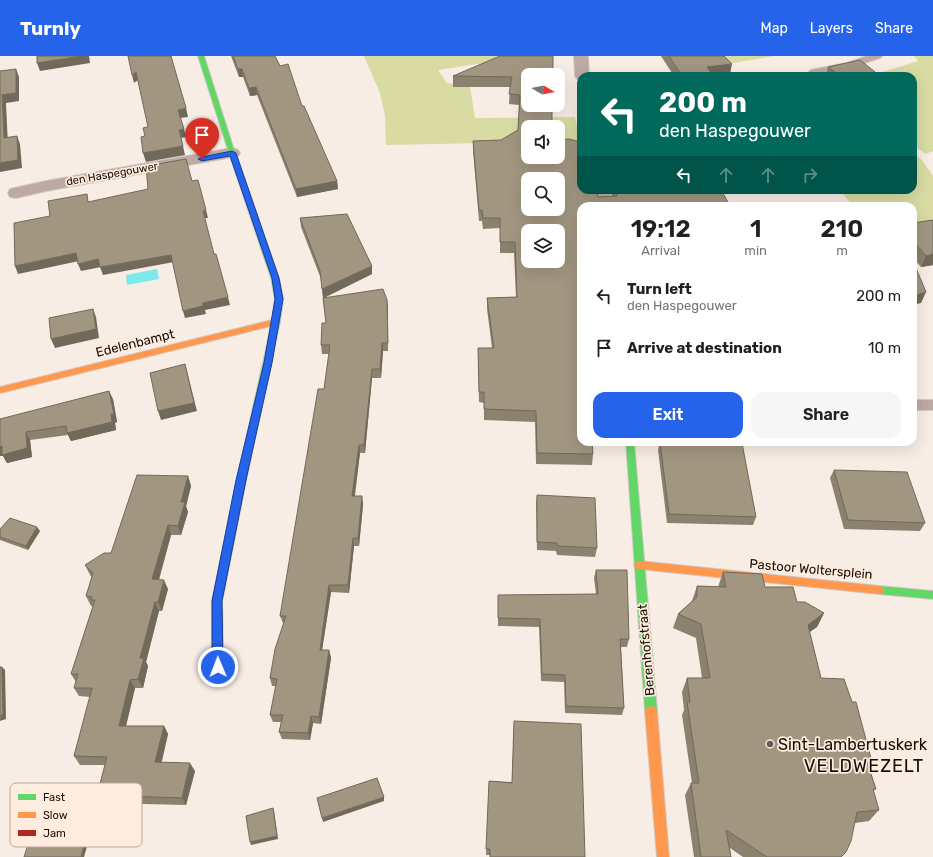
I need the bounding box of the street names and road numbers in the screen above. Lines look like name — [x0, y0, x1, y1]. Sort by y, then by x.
street label: den Haspegouwer — [65, 159, 160, 188]
street label: Edelenbampt — [94, 326, 176, 360]
street label: Pastoor Woltersplein — [749, 556, 873, 582]
street label: Berenhofstraat — [635, 603, 657, 697]

